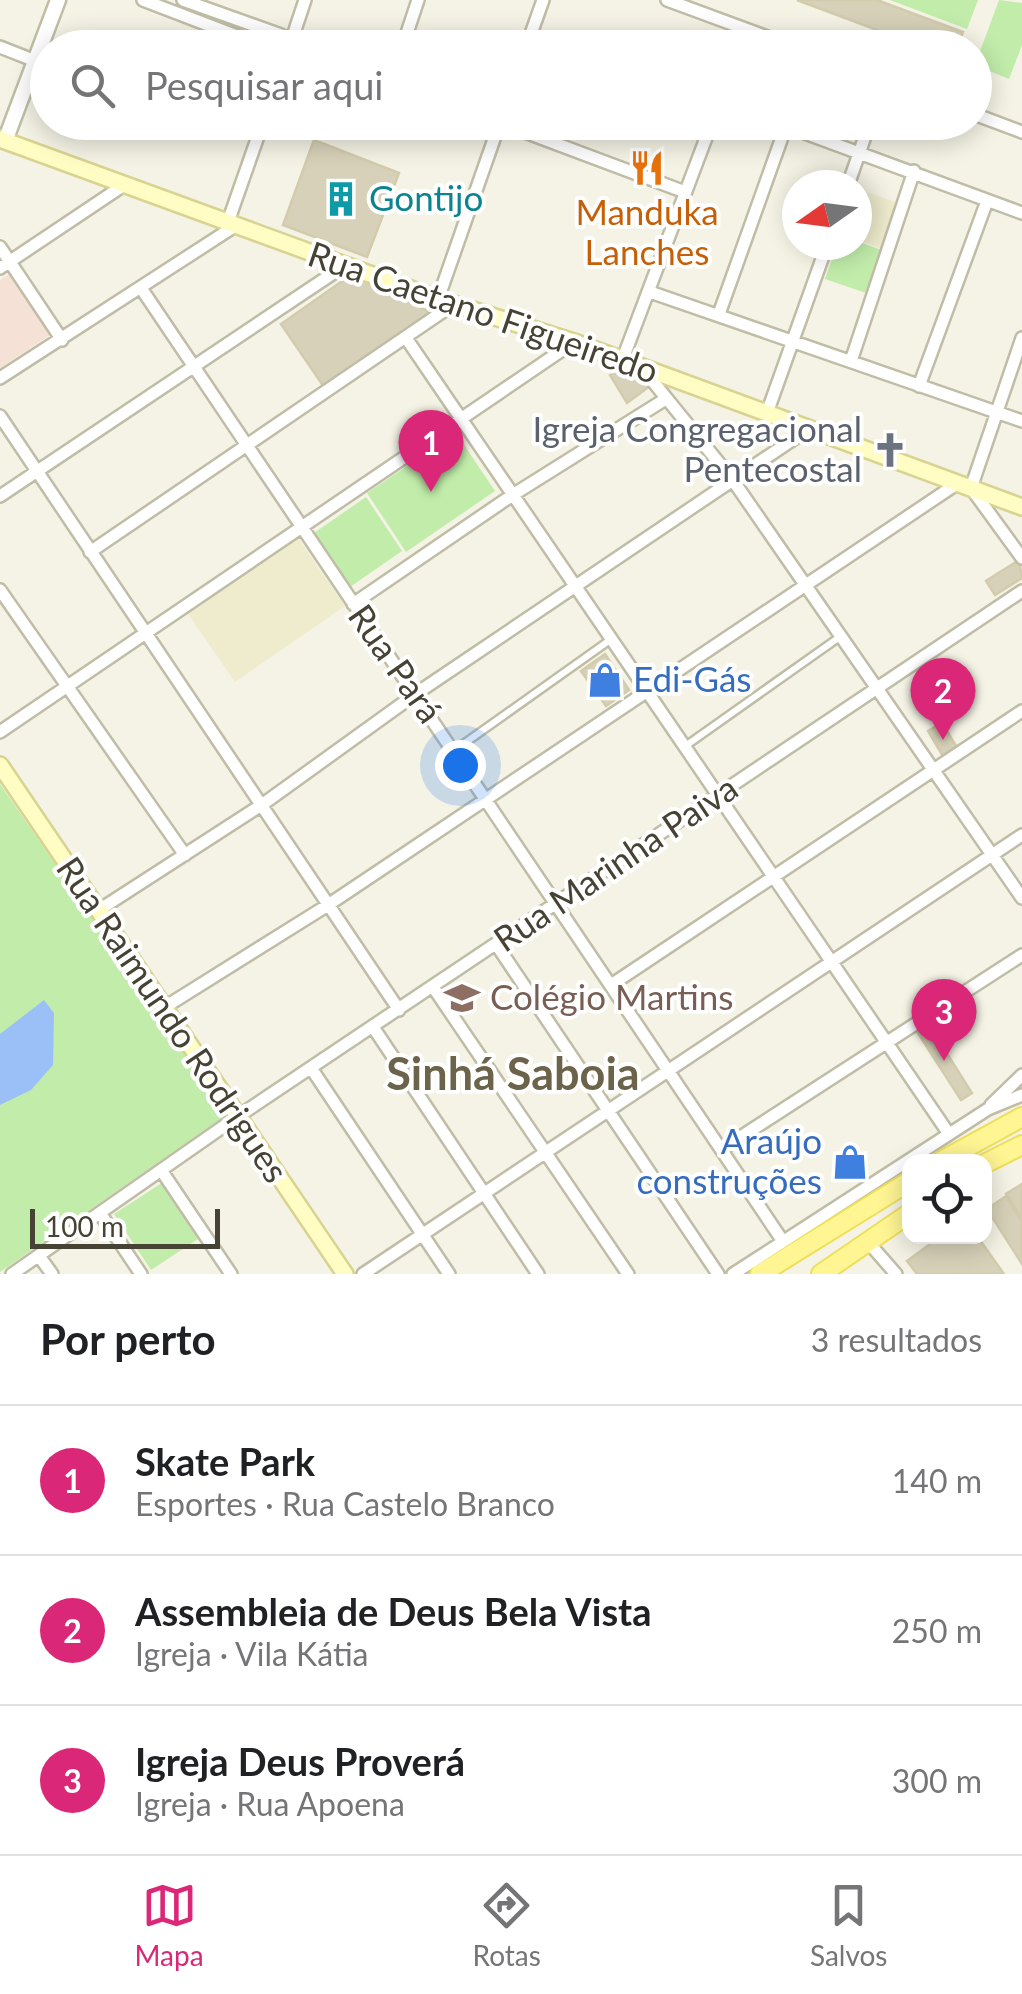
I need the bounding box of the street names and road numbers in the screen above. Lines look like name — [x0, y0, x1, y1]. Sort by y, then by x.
street label: Rua Caetano Figueiredo — [303, 231, 664, 391]
street label: Rua Pará — [341, 596, 452, 730]
street label: Rua Marinha Paiva — [485, 765, 744, 959]
street label: Rua Raimundo Rodrigues — [49, 848, 298, 1190]

